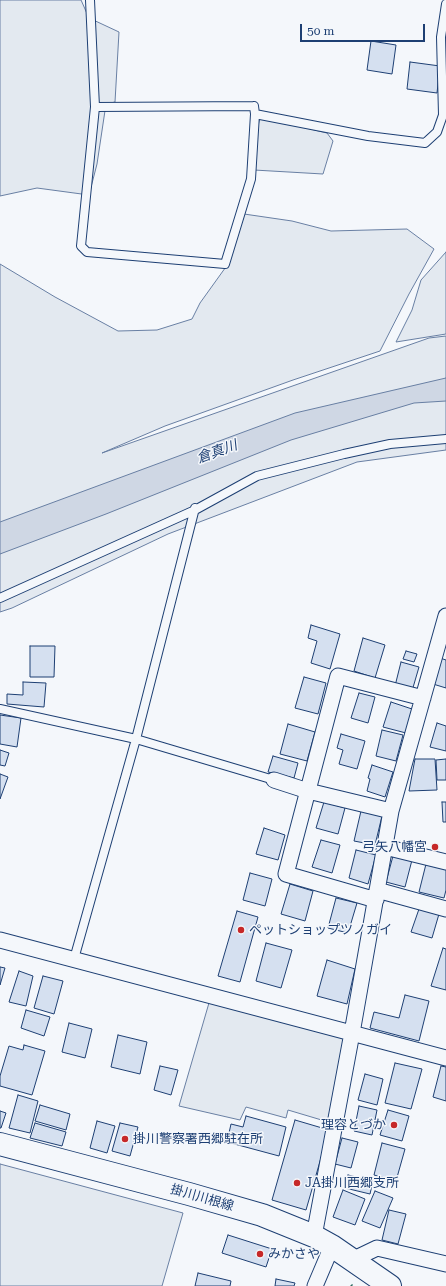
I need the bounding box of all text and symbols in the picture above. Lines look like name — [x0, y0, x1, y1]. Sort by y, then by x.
scale bar — [302, 16, 427, 42]
text: 50 m — [307, 24, 334, 38]
water label: 倉真川 — [194, 437, 240, 467]
place label: 弓矢八幡宮 — [362, 839, 427, 855]
marker: 弓矢八幡宮 — [430, 842, 440, 852]
place label: ペットショップツノガイ — [249, 922, 392, 938]
marker: ペットショップツノガイ — [236, 925, 246, 935]
place label: 理容とづか — [321, 1117, 386, 1133]
marker: 理容とづか — [389, 1120, 399, 1130]
place label: 掛川警察署西郷駐在所 — [133, 1131, 263, 1147]
marker: 掛川警察署西郷駐在所 — [120, 1134, 130, 1144]
place label: JA掛川西郷支所 — [305, 1175, 399, 1191]
marker: JA掛川西郷支所 — [292, 1178, 302, 1188]
street label: 掛川川根線 — [169, 1182, 235, 1214]
place label: みかさや — [268, 1246, 320, 1262]
marker: みかさや — [255, 1249, 265, 1259]

